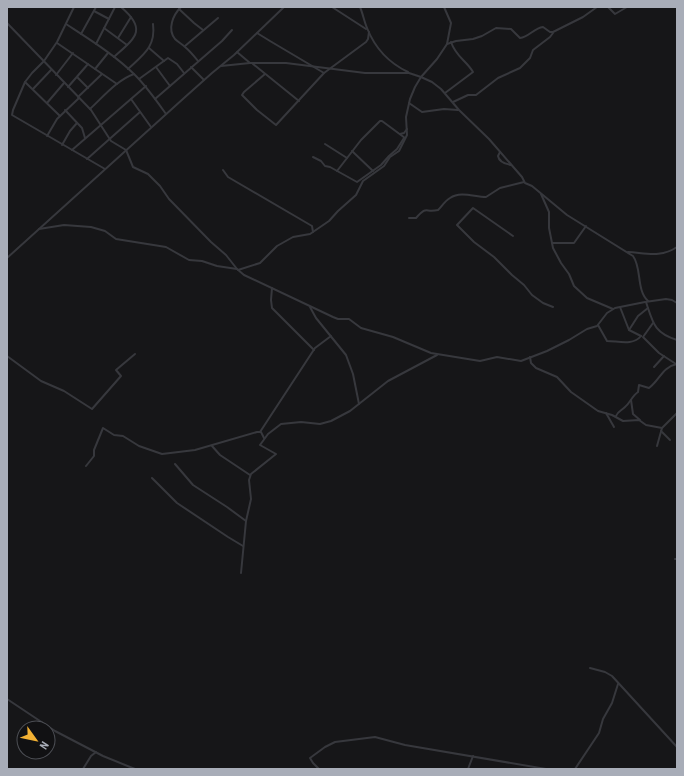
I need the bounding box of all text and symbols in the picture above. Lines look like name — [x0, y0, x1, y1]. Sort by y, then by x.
north arrow — [16, 720, 56, 760]
text: N — [37, 739, 51, 752]

